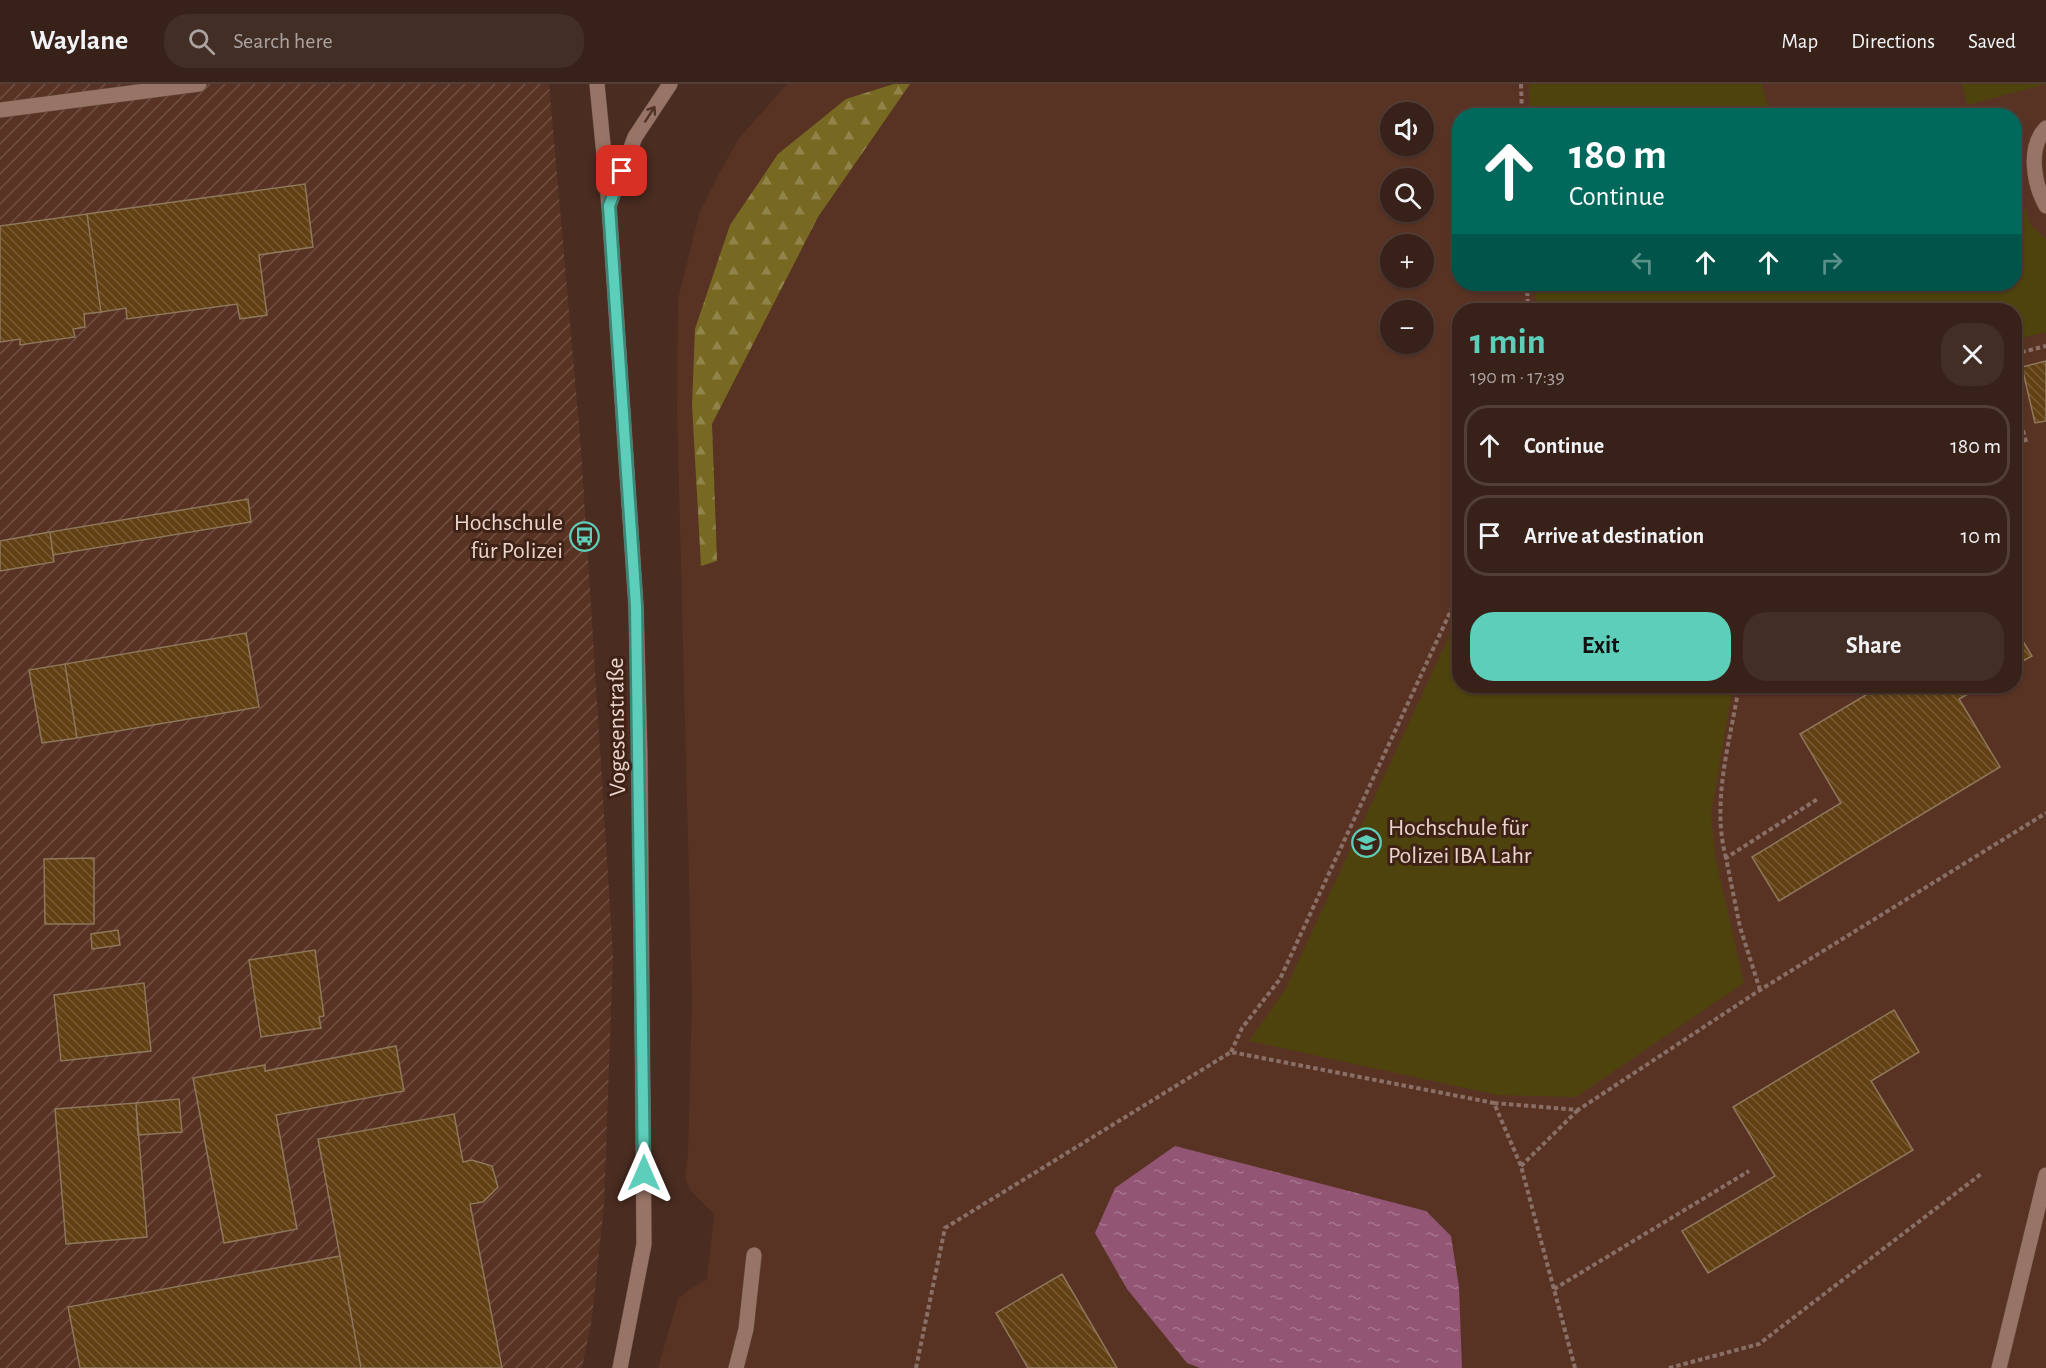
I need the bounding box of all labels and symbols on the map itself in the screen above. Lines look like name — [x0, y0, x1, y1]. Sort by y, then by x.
one-way arrow — [644, 106, 656, 123]
pin — [596, 145, 647, 196]
place label: Hochschule für Polizei — [454, 511, 563, 563]
bus stop icon: Hochschule für Polizei — [568, 521, 600, 553]
street label: Vogesenstraße — [604, 657, 630, 797]
place label: Hochschule für Polizei IBA Lahr — [1388, 816, 1532, 868]
school or university icon: Hochschule für Polizei IBA Lahr — [1351, 826, 1383, 858]
position arrow — [612, 1141, 676, 1205]

